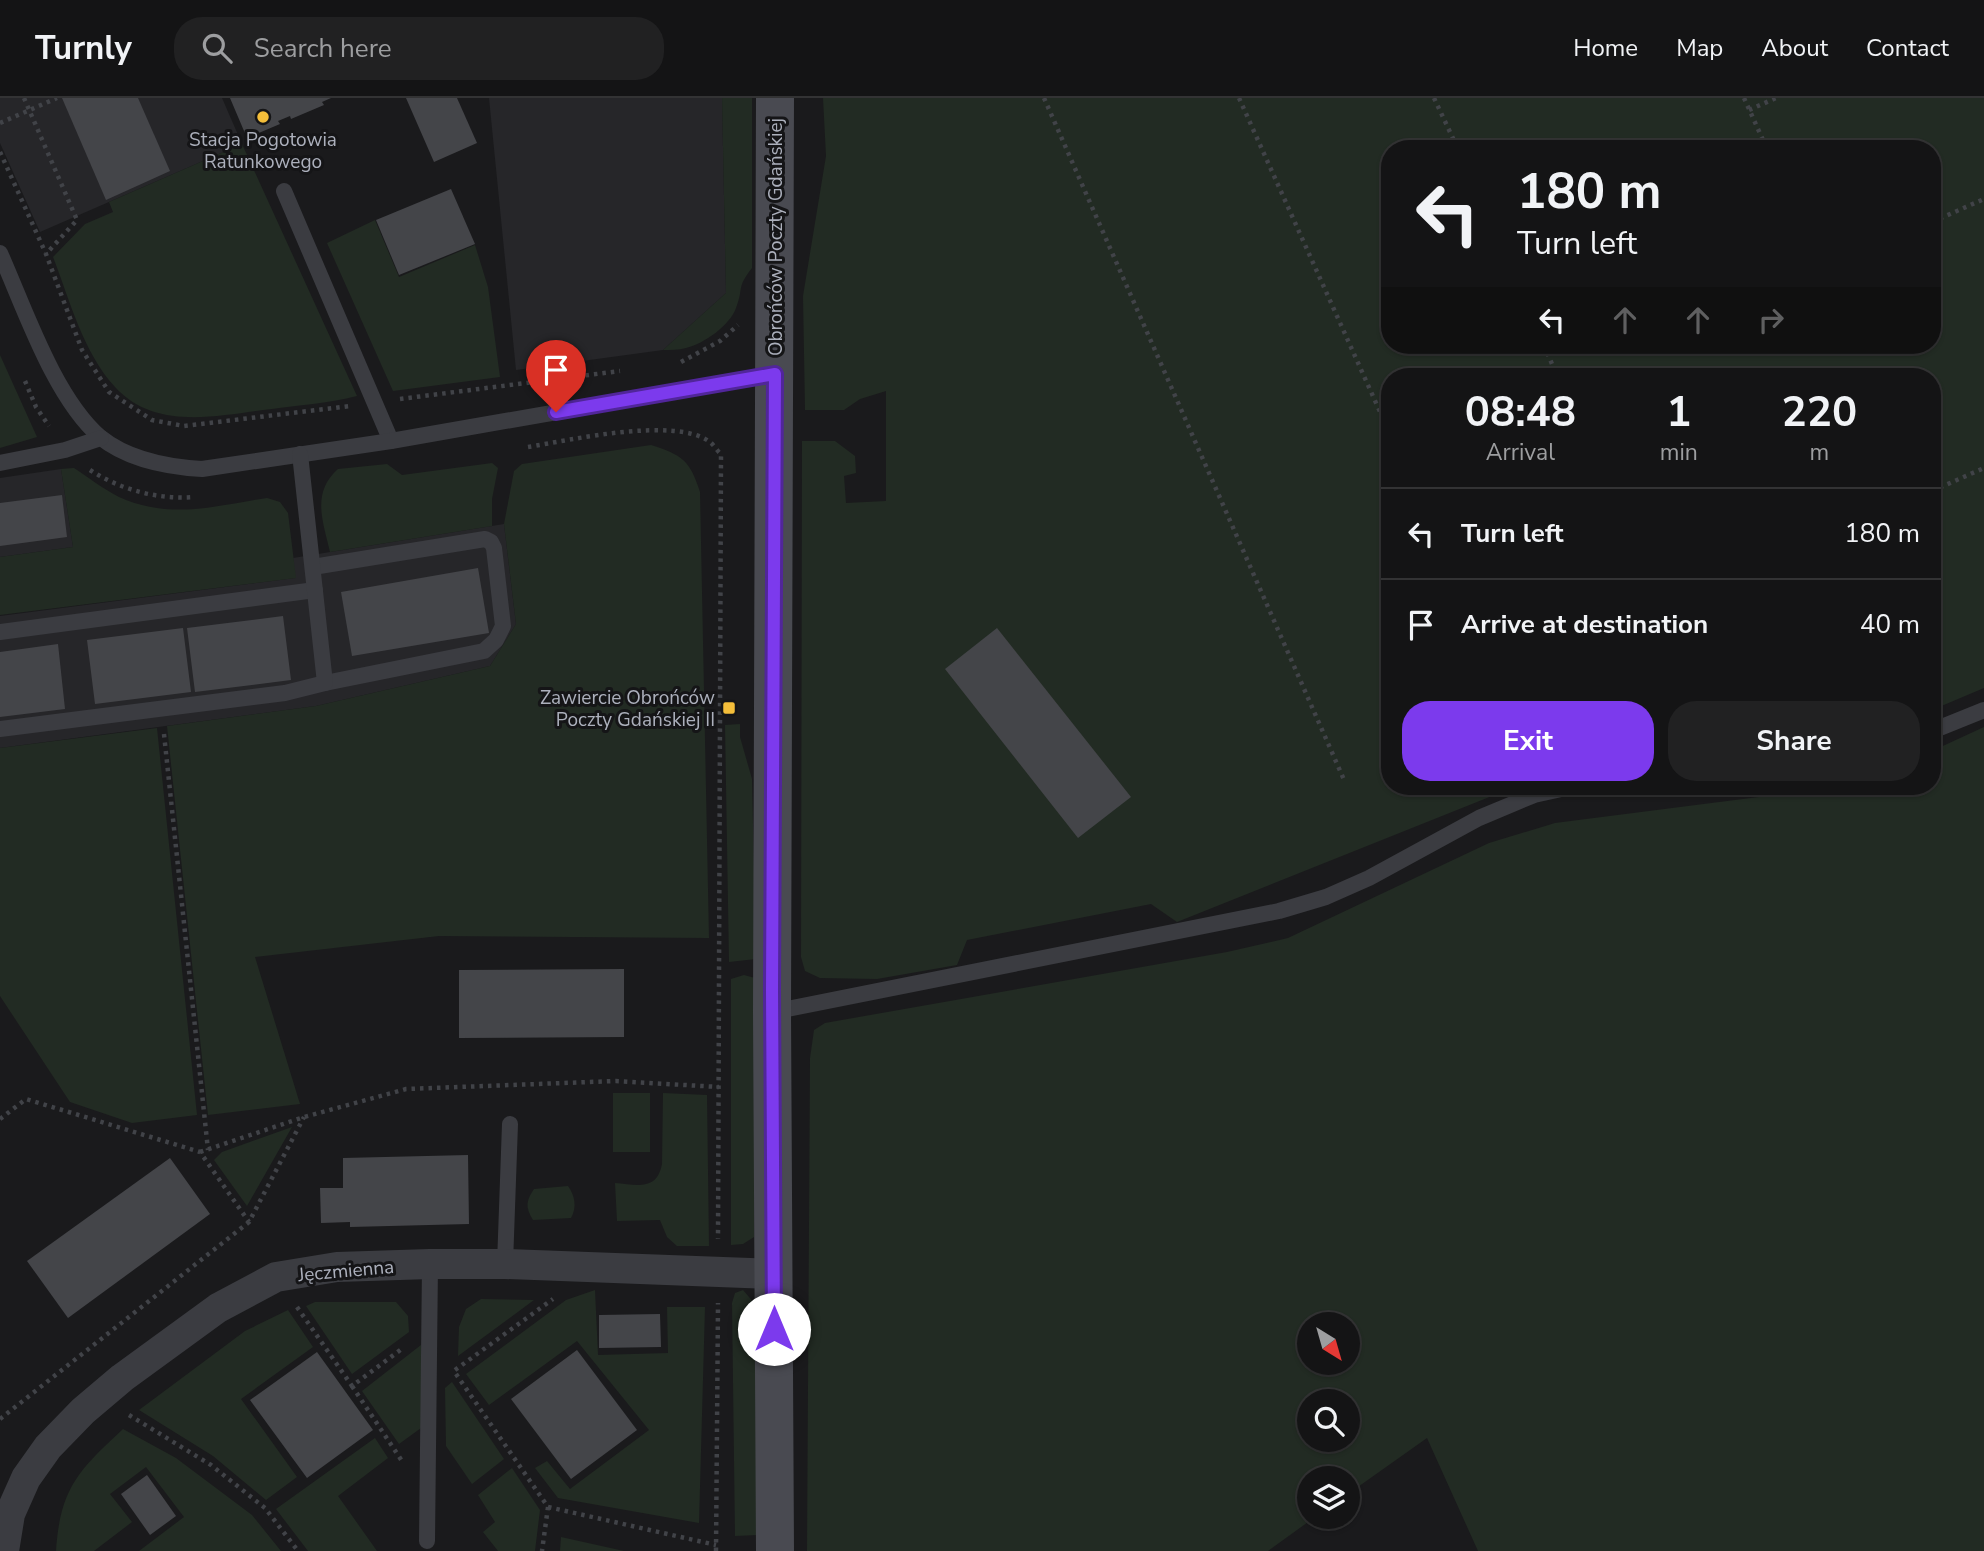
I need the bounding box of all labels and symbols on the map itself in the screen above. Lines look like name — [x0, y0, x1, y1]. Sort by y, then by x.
marker: Stacja Pogotowia Ratunkowego — [255, 109, 271, 125]
street label: Obrońców Poczty Gdańskiej — [763, 118, 789, 356]
place label: Stacja Pogotowia Ratunkowego — [189, 127, 337, 175]
pin — [526, 340, 586, 412]
place label: Zawiercie Obrońców Poczty Gdańskiej II — [540, 685, 715, 733]
marker: Zawiercie Obrońców Poczty Gdańskiej II — [721, 700, 737, 716]
street label: Jęczmienna — [296, 1254, 395, 1288]
position arrow — [737, 1292, 811, 1366]
north arrow — [1297, 1312, 1360, 1376]

